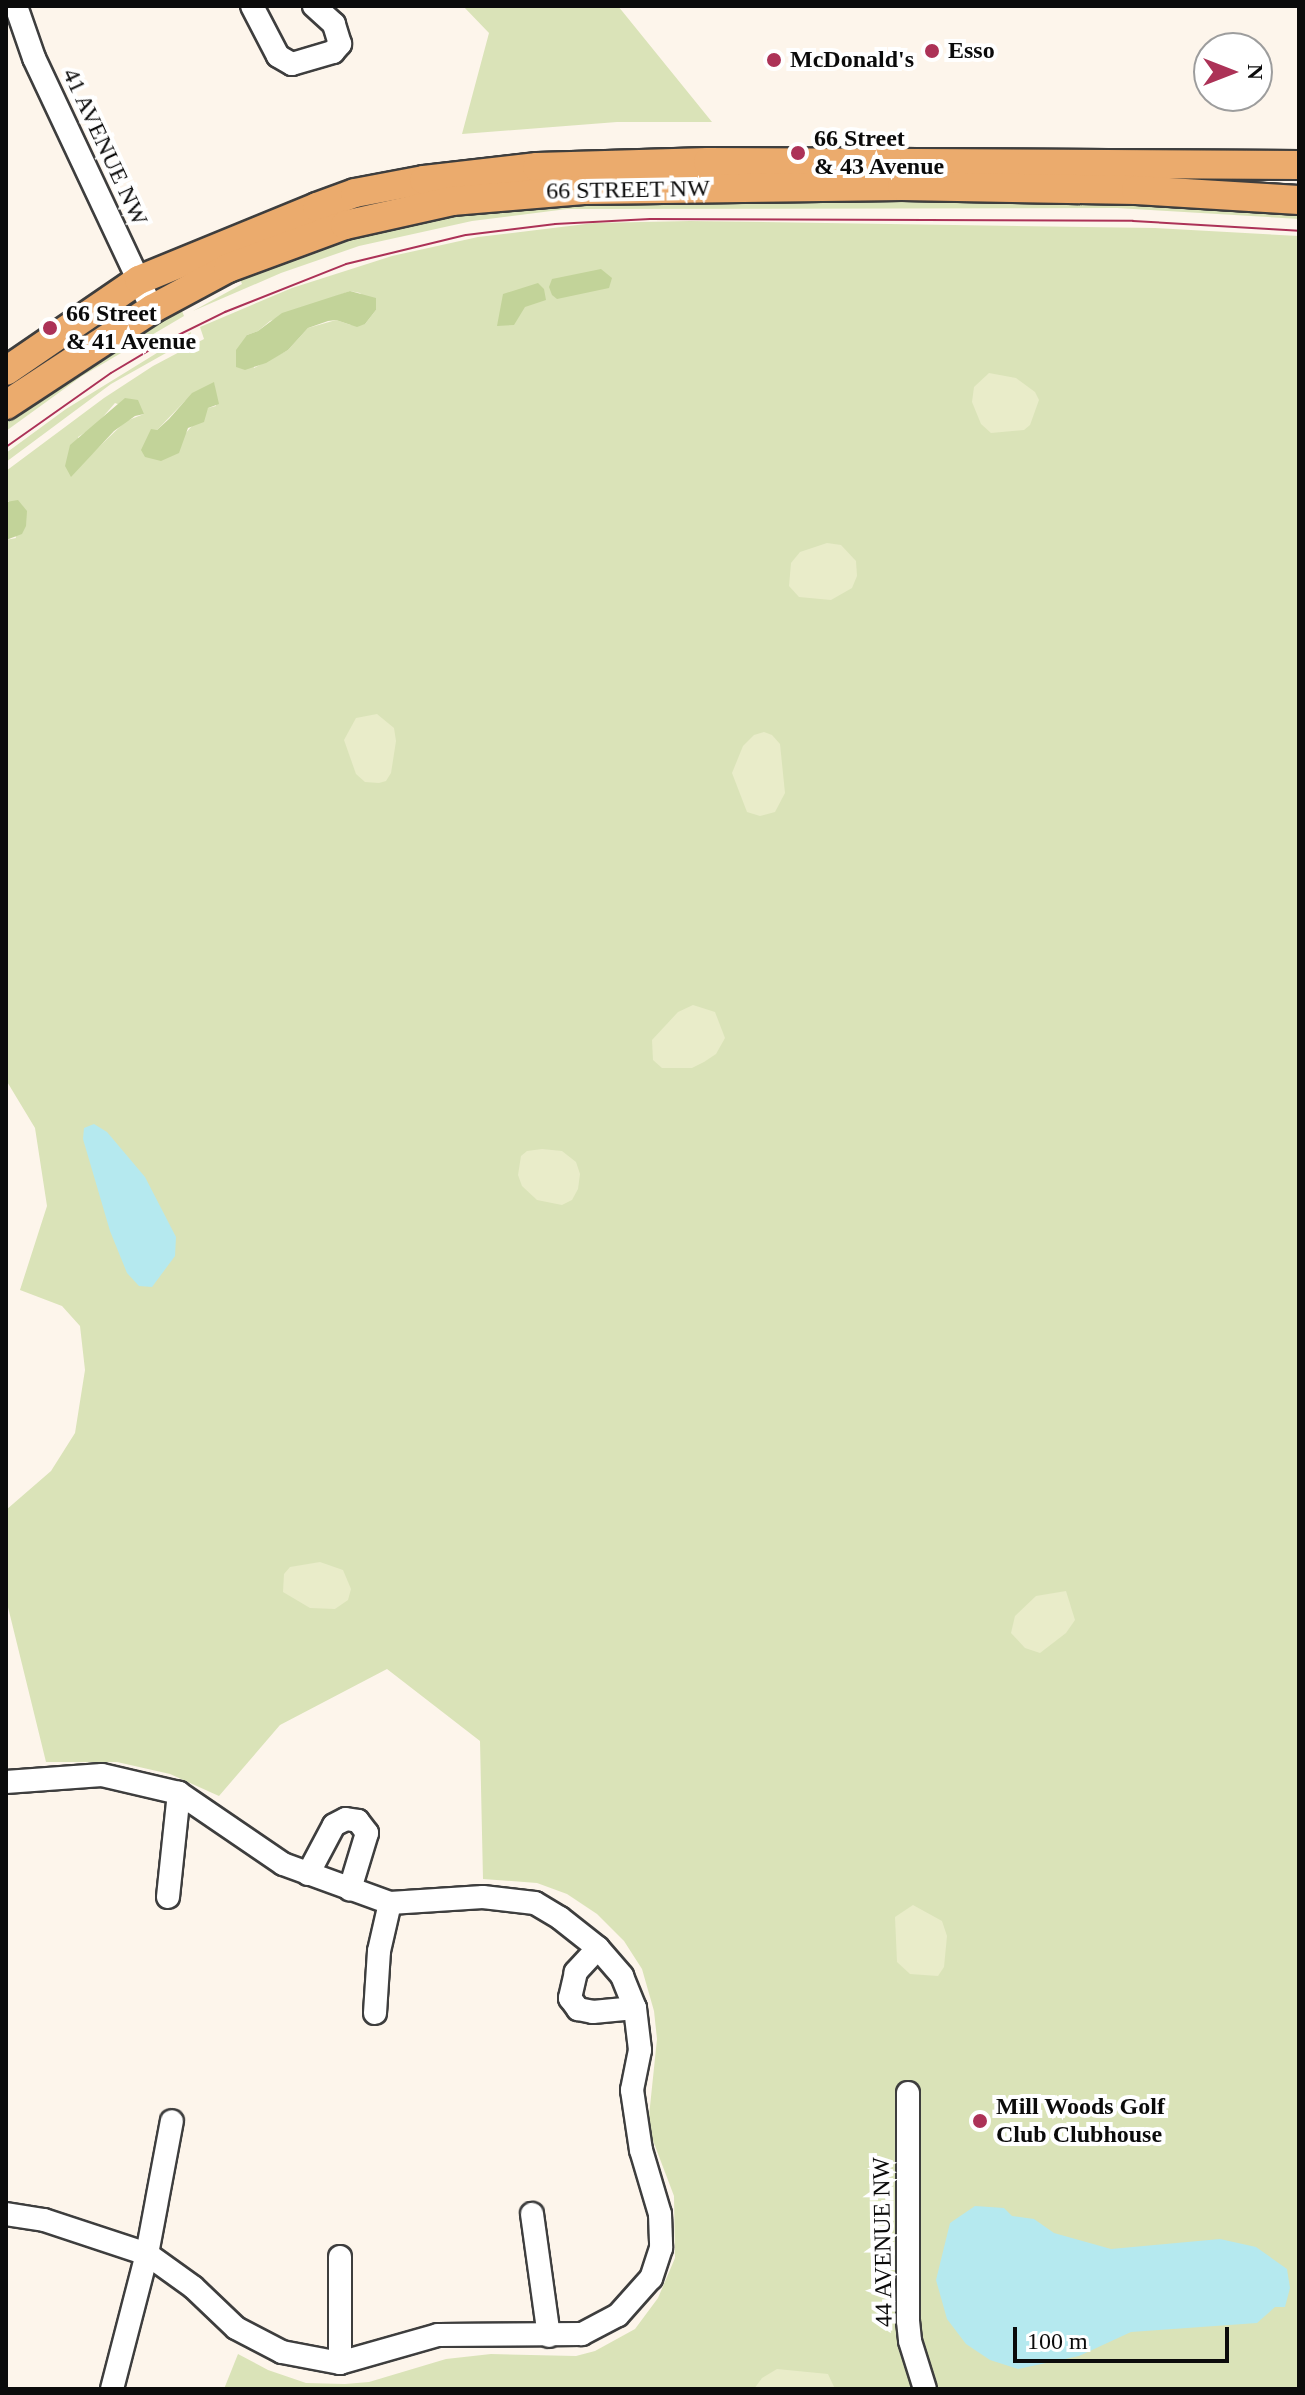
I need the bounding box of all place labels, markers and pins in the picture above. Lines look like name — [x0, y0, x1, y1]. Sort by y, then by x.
place label: Esso — [948, 37, 995, 65]
marker: Esso — [923, 42, 941, 60]
place label: McDonald's — [790, 46, 914, 74]
marker: McDonald's — [765, 51, 783, 69]
place label: 66 Street & 43 Avenue — [814, 125, 946, 181]
marker: 66 Street & 43 Avenue — [789, 144, 807, 162]
place label: 66 Street & 41 Avenue — [66, 300, 198, 356]
marker: 66 Street & 41 Avenue — [41, 319, 59, 337]
place label: Mill Woods Golf Club Clubhouse — [996, 2093, 1165, 2149]
marker: Mill Woods Golf Club Clubhouse — [971, 2112, 989, 2130]

